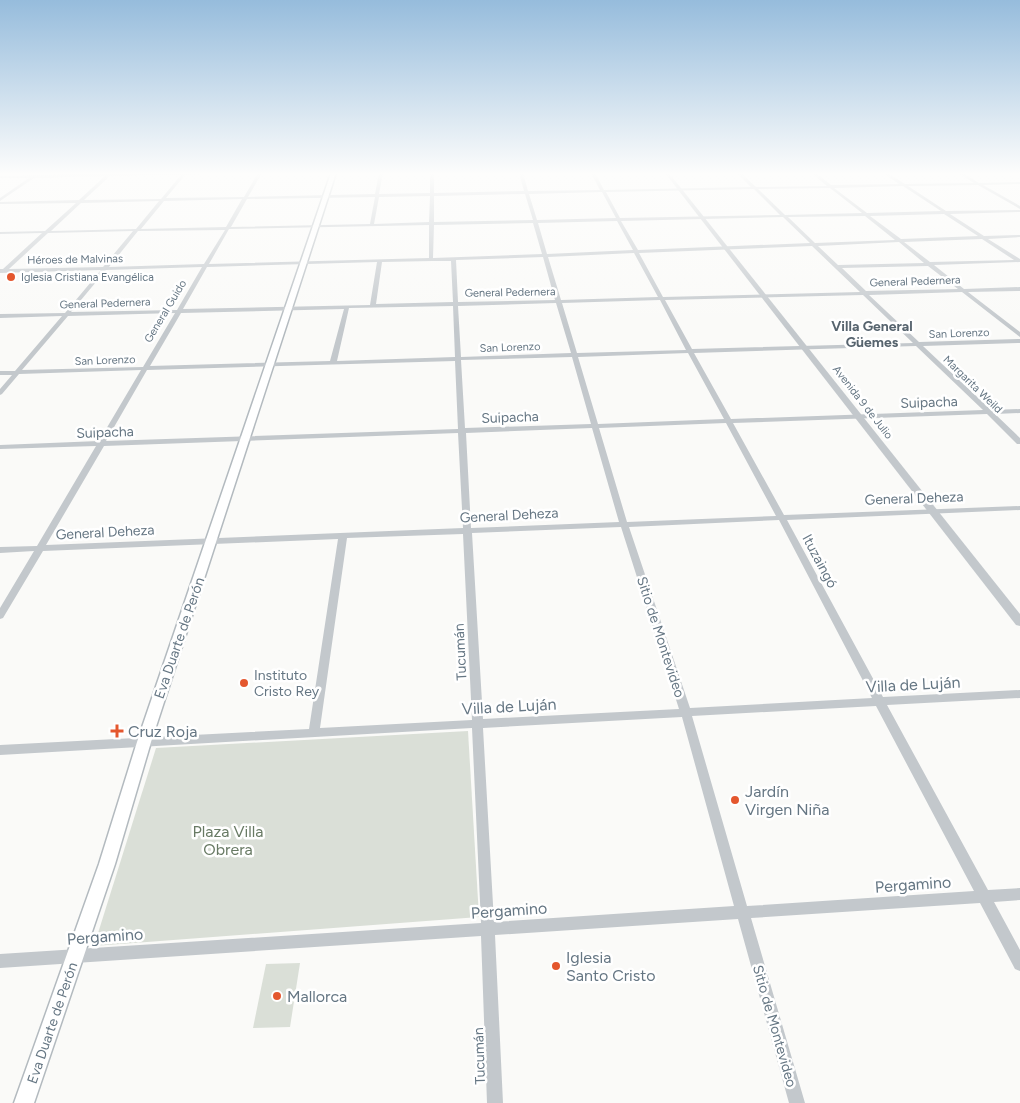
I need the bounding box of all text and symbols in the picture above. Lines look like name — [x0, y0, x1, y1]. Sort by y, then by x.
street label: Héroes de Malvinas — [27, 252, 123, 267]
marker: Iglesia Cristiana Evangélica — [5, 271, 17, 283]
place label: Iglesia Cristiana Evangélica — [21, 271, 154, 284]
street label: General Pedernera — [869, 273, 961, 290]
street label: General Guido — [142, 278, 189, 345]
street label: General Pedernera — [464, 285, 556, 300]
street label: General Pedernera — [59, 295, 151, 312]
district label: Villa General Güemes — [831, 318, 913, 351]
street label: San Lorenzo — [928, 326, 990, 341]
street label: San Lorenzo — [479, 340, 541, 355]
street label: San Lorenzo — [74, 353, 136, 368]
street label: Margarita Weild — [940, 353, 1005, 416]
street label: Avenida 9 de Julio — [830, 363, 895, 442]
street label: Suipacha — [900, 393, 958, 412]
street label: Suipacha — [481, 408, 539, 427]
street label: Suipacha — [76, 423, 134, 442]
street label: General Deheza — [864, 488, 964, 509]
street label: General Deheza — [459, 504, 559, 527]
street label: General Deheza — [55, 521, 155, 544]
street label: Ituzaingó — [798, 532, 841, 591]
street label: Sitio de Montevideo — [633, 574, 688, 700]
street label: Eva Duarte de Perón — [151, 575, 208, 701]
street label: Tucumán — [451, 623, 470, 681]
place label: Instituto Cristo Rey — [254, 667, 320, 700]
street label: Villa de Luján — [865, 673, 961, 696]
marker: Instituto Cristo Rey — [238, 677, 250, 689]
street label: Villa de Luján — [461, 695, 557, 718]
place label: Cruz Roja — [128, 722, 197, 741]
marker: Cruz Roja — [110, 724, 124, 738]
place label: Jardín Virgen Niña — [745, 782, 829, 819]
marker: Jardín Virgen Niña — [729, 794, 741, 806]
park label: Plaza Villa Obrera — [193, 822, 263, 859]
street label: Pergamino — [874, 872, 952, 897]
street label: Pergamino — [470, 898, 548, 923]
street label: Pergamino — [66, 924, 144, 949]
place label: Iglesia Santo Cristo — [566, 948, 656, 985]
street label: Eva Duarte de Perón — [24, 960, 81, 1086]
marker: Iglesia Santo Cristo — [550, 960, 562, 972]
street label: Sitio de Montevideo — [749, 963, 800, 1089]
place label: Mallorca — [287, 987, 347, 1006]
marker: Mallorca — [271, 990, 283, 1002]
street label: Tucumán — [470, 1027, 489, 1085]

